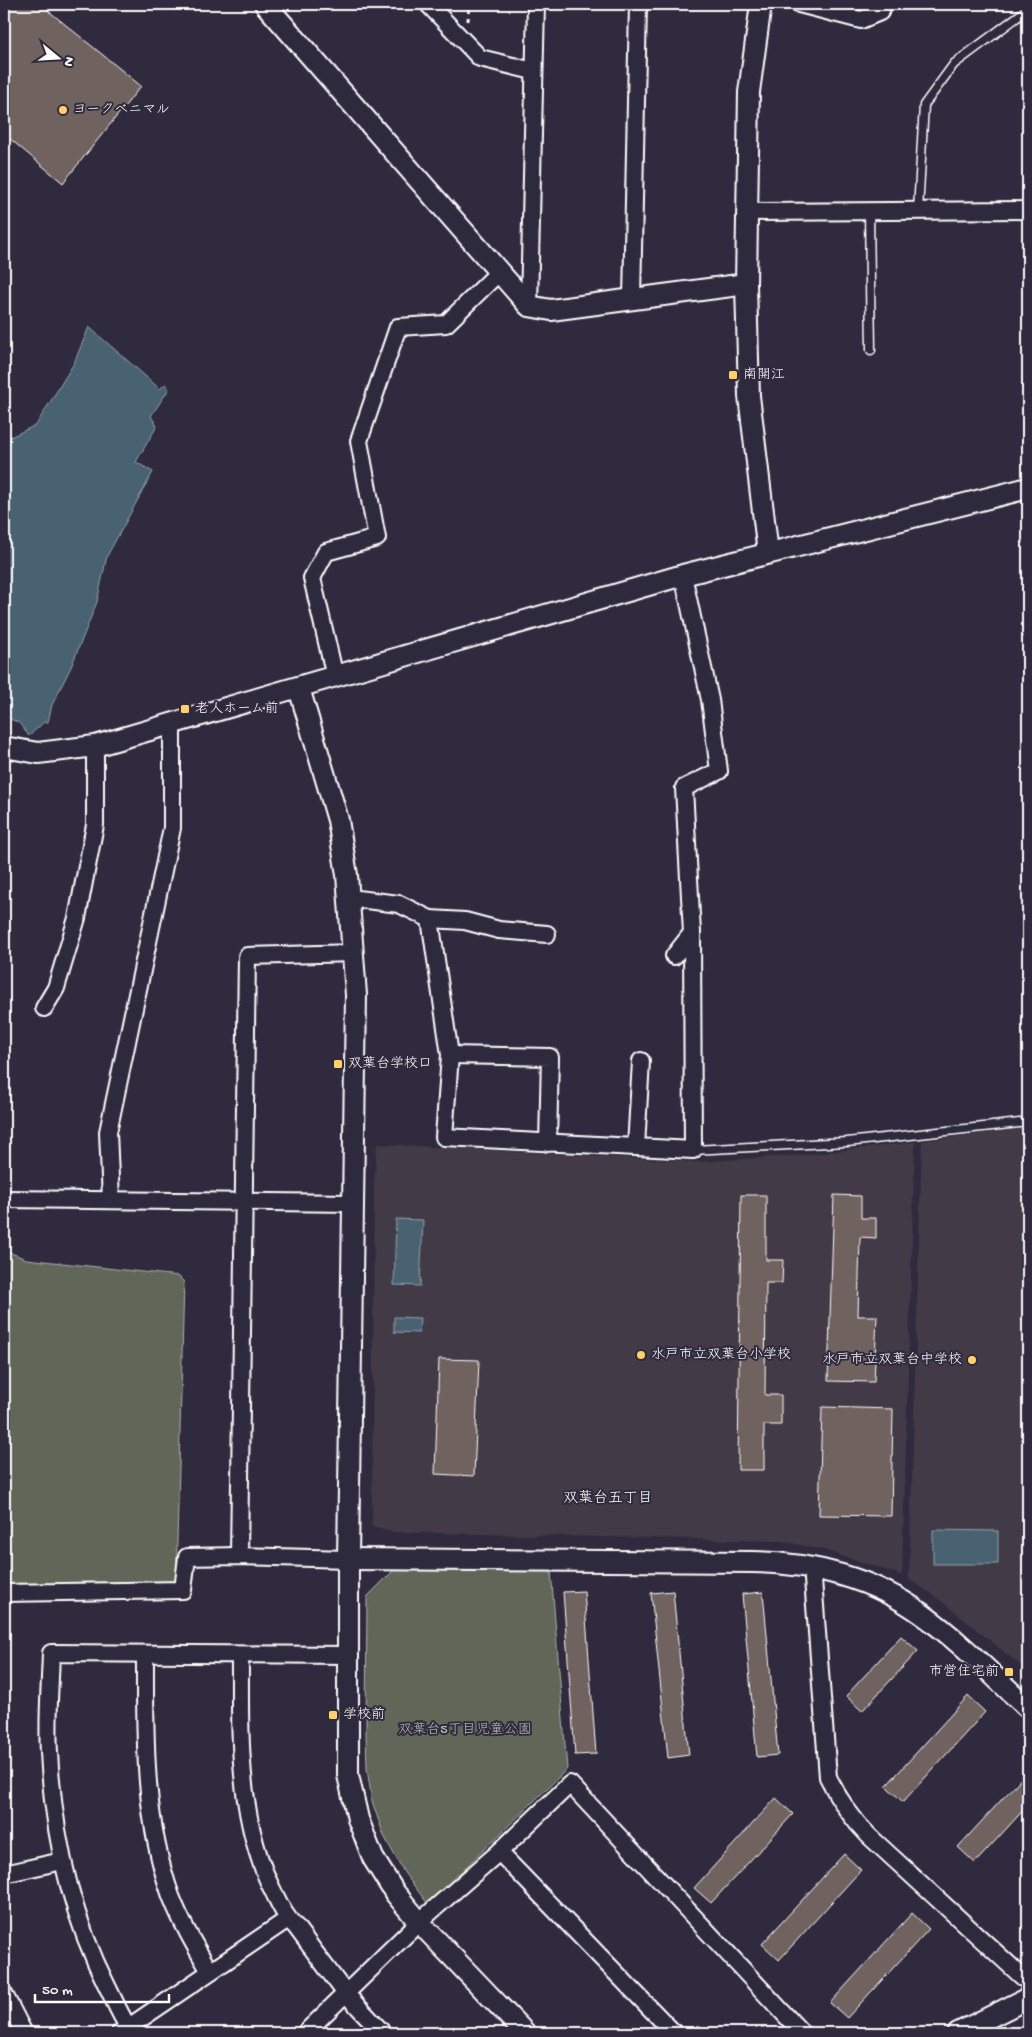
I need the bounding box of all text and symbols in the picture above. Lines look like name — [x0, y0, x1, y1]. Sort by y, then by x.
north arrow — [32, 32, 82, 82]
text: N — [58, 54, 77, 68]
place label: ヨークベニマル — [73, 102, 170, 119]
marker: ヨークベニマル — [57, 104, 69, 116]
place label: 南開江 — [743, 367, 785, 384]
marker: 南開江 — [727, 369, 739, 381]
place label: 老人ホーム前 — [195, 701, 278, 718]
marker: 老人ホーム前 — [179, 703, 191, 715]
place label: 双葉台学校口 — [348, 1056, 432, 1073]
marker: 双葉台学校口 — [332, 1058, 344, 1070]
place label: 水戸市立双葉台小学校 — [651, 1347, 791, 1364]
marker: 水戸市立双葉台小学校 — [635, 1349, 647, 1361]
place label: 水戸市立双葉台中学校 — [822, 1352, 962, 1369]
marker: 水戸市立双葉台中学校 — [966, 1354, 978, 1366]
district label: 双葉台五丁目 — [563, 1489, 653, 1508]
place label: 市営住宅前 — [929, 1664, 999, 1681]
marker: 市営住宅前 — [1003, 1666, 1015, 1678]
place label: 学校前 — [343, 1707, 385, 1724]
marker: 学校前 — [327, 1709, 339, 1721]
park label: 双葉台5丁目児童公園 — [398, 1722, 532, 1739]
scale bar — [35, 1972, 169, 2004]
text: 50 m — [42, 1982, 73, 2000]

